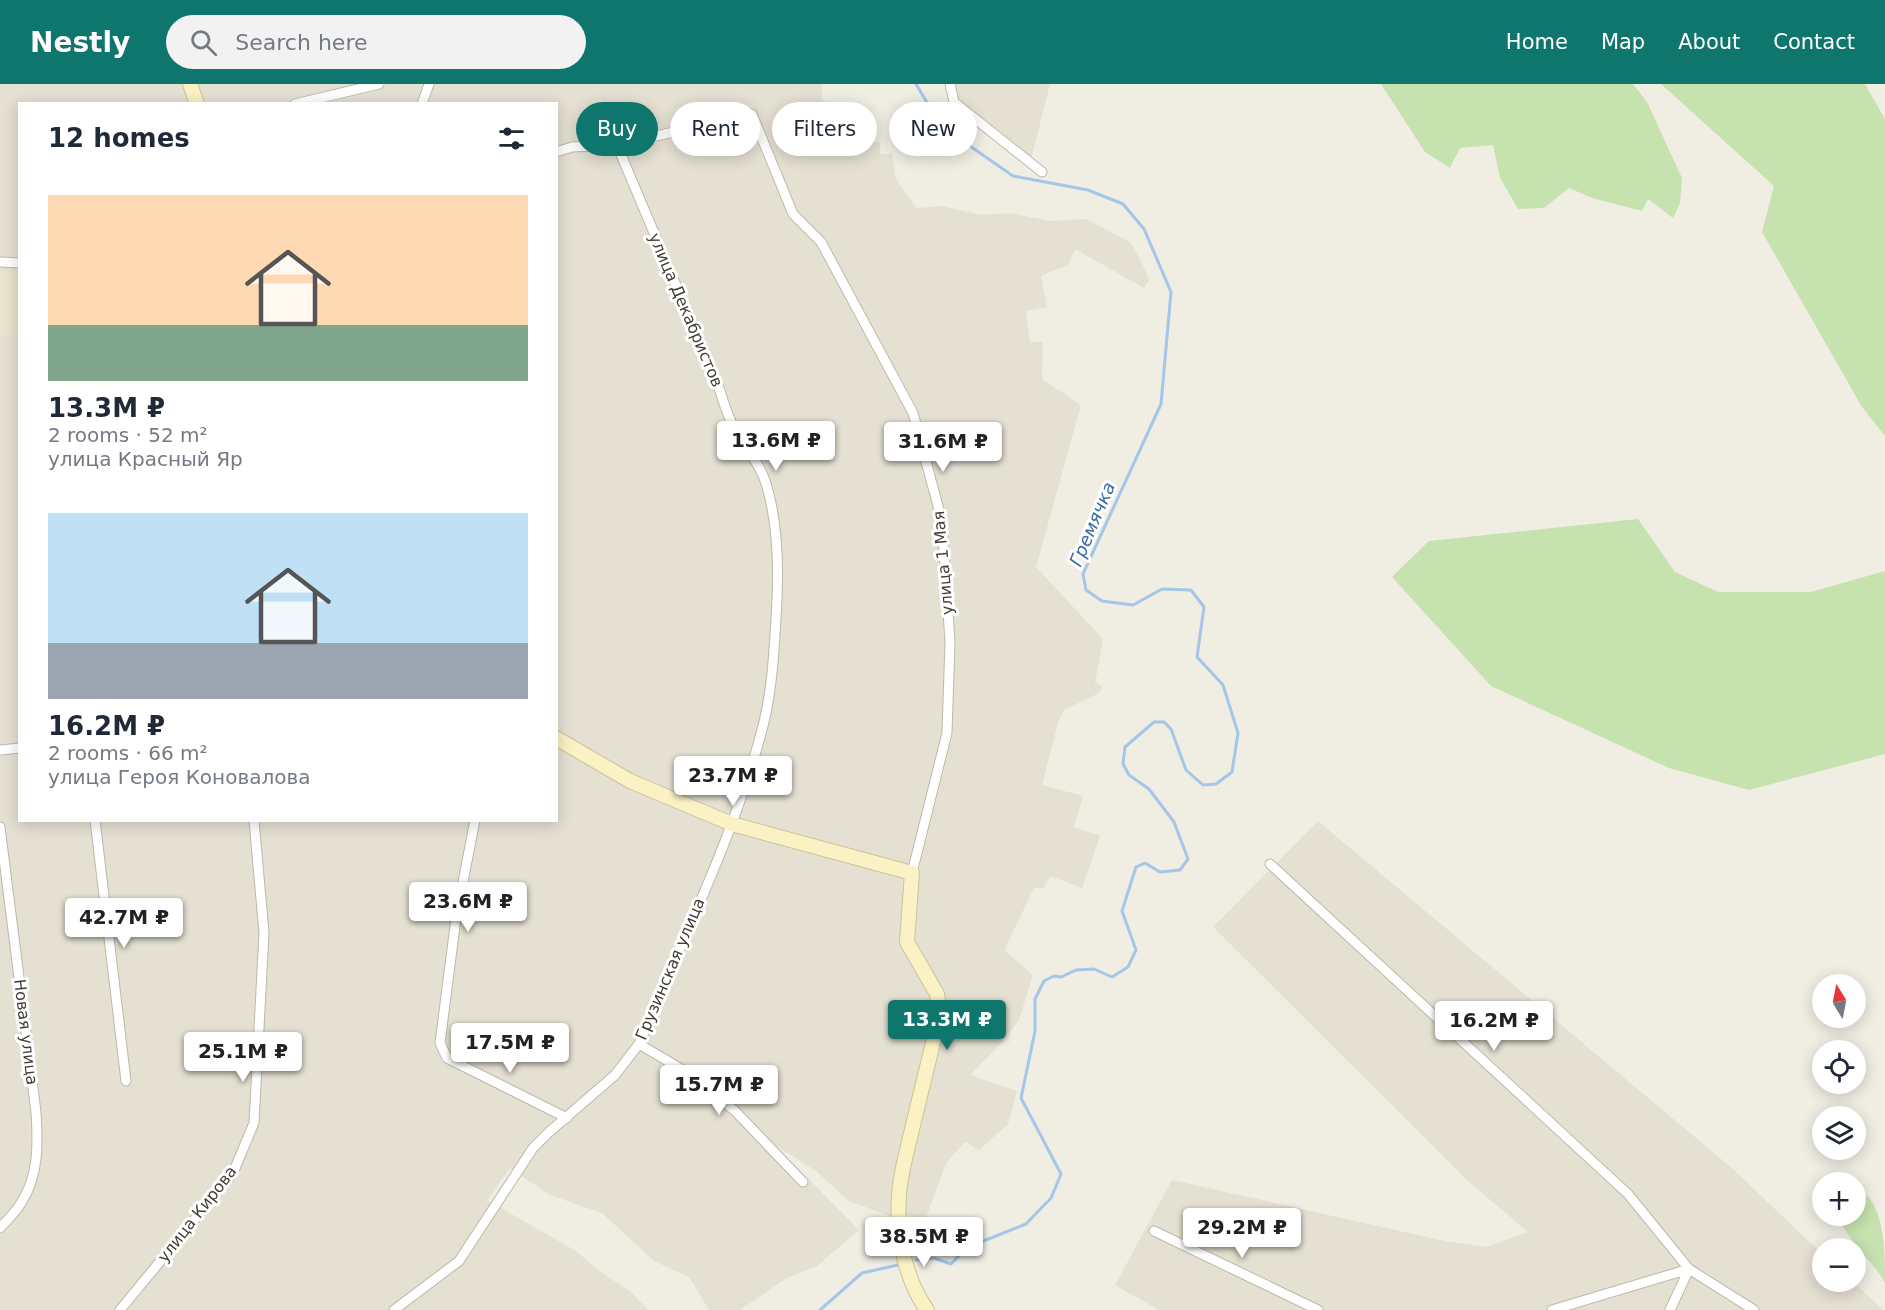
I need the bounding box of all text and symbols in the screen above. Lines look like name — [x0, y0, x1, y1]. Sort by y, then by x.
search box — [166, 15, 586, 69]
text: Nestly — [30, 26, 130, 59]
icon: search — [187, 26, 220, 59]
text: Search here — [235, 30, 367, 55]
text: Home — [1506, 30, 1568, 54]
text: Map — [1601, 30, 1645, 54]
text: About — [1678, 30, 1740, 54]
text: Contact — [1773, 30, 1855, 54]
chip: Buy — [576, 102, 658, 156]
chip: Rent — [670, 102, 760, 156]
chip: Filters — [772, 102, 877, 156]
chip: New — [889, 102, 977, 156]
icon: filters — [495, 122, 528, 155]
text: 12 homes — [48, 123, 190, 153]
street label: улица Декабристов — [645, 230, 727, 390]
icon: home — [234, 234, 342, 342]
text: 13.3M ₽ — [48, 393, 165, 423]
pin: 13.6M ₽ — [721, 421, 831, 472]
pin: 31.6M ₽ — [888, 422, 998, 473]
text: 2 rooms · 52 m² — [48, 423, 208, 447]
text: 13.6M ₽ — [731, 428, 821, 452]
text: 31.6M ₽ — [898, 429, 988, 453]
text: улица Красный Яр — [48, 447, 243, 471]
water label: Гремячка — [1065, 479, 1119, 569]
street label: улица 1 Мая — [929, 510, 957, 616]
icon: home — [234, 552, 342, 660]
text: 16.2M ₽ — [48, 711, 165, 741]
text: 2 rooms · 66 m² — [48, 741, 208, 765]
pin: 23.7M ₽ — [678, 756, 788, 807]
text: 23.7M ₽ — [688, 763, 778, 787]
text: улица Героя Коновалова — [48, 765, 311, 789]
pin: 23.6M ₽ — [413, 882, 523, 933]
text: 23.6M ₽ — [423, 889, 513, 913]
street label: Грузинская улица — [631, 895, 709, 1043]
pin: 42.7M ₽ — [69, 898, 179, 949]
text: 42.7M ₽ — [79, 905, 169, 929]
north arrow — [1812, 974, 1866, 1028]
map controls — [1812, 974, 1866, 1292]
street label: Новая улица — [10, 978, 42, 1086]
pin: 13.3M ₽ — [892, 1000, 1002, 1051]
pin: 16.2M ₽ — [1439, 1001, 1549, 1052]
text: 13.3M ₽ — [902, 1007, 992, 1031]
text: 16.2M ₽ — [1449, 1008, 1539, 1032]
pin: 17.5M ₽ — [455, 1023, 565, 1074]
text: 17.5M ₽ — [465, 1030, 555, 1054]
pin: 25.1M ₽ — [188, 1032, 298, 1083]
text: 25.1M ₽ — [198, 1039, 288, 1063]
button: locate — [1812, 1040, 1866, 1094]
pin: 15.7M ₽ — [664, 1065, 774, 1116]
text: 15.7M ₽ — [674, 1072, 764, 1096]
button: layers — [1812, 1106, 1866, 1160]
street label: улица Кирова — [154, 1162, 240, 1266]
button: + — [1812, 1172, 1866, 1226]
pin: 29.2M ₽ — [1187, 1208, 1297, 1259]
text: 29.2M ₽ — [1197, 1215, 1287, 1239]
pin: 38.5M ₽ — [869, 1217, 979, 1268]
text: 38.5M ₽ — [879, 1224, 969, 1248]
button: − — [1812, 1238, 1866, 1292]

